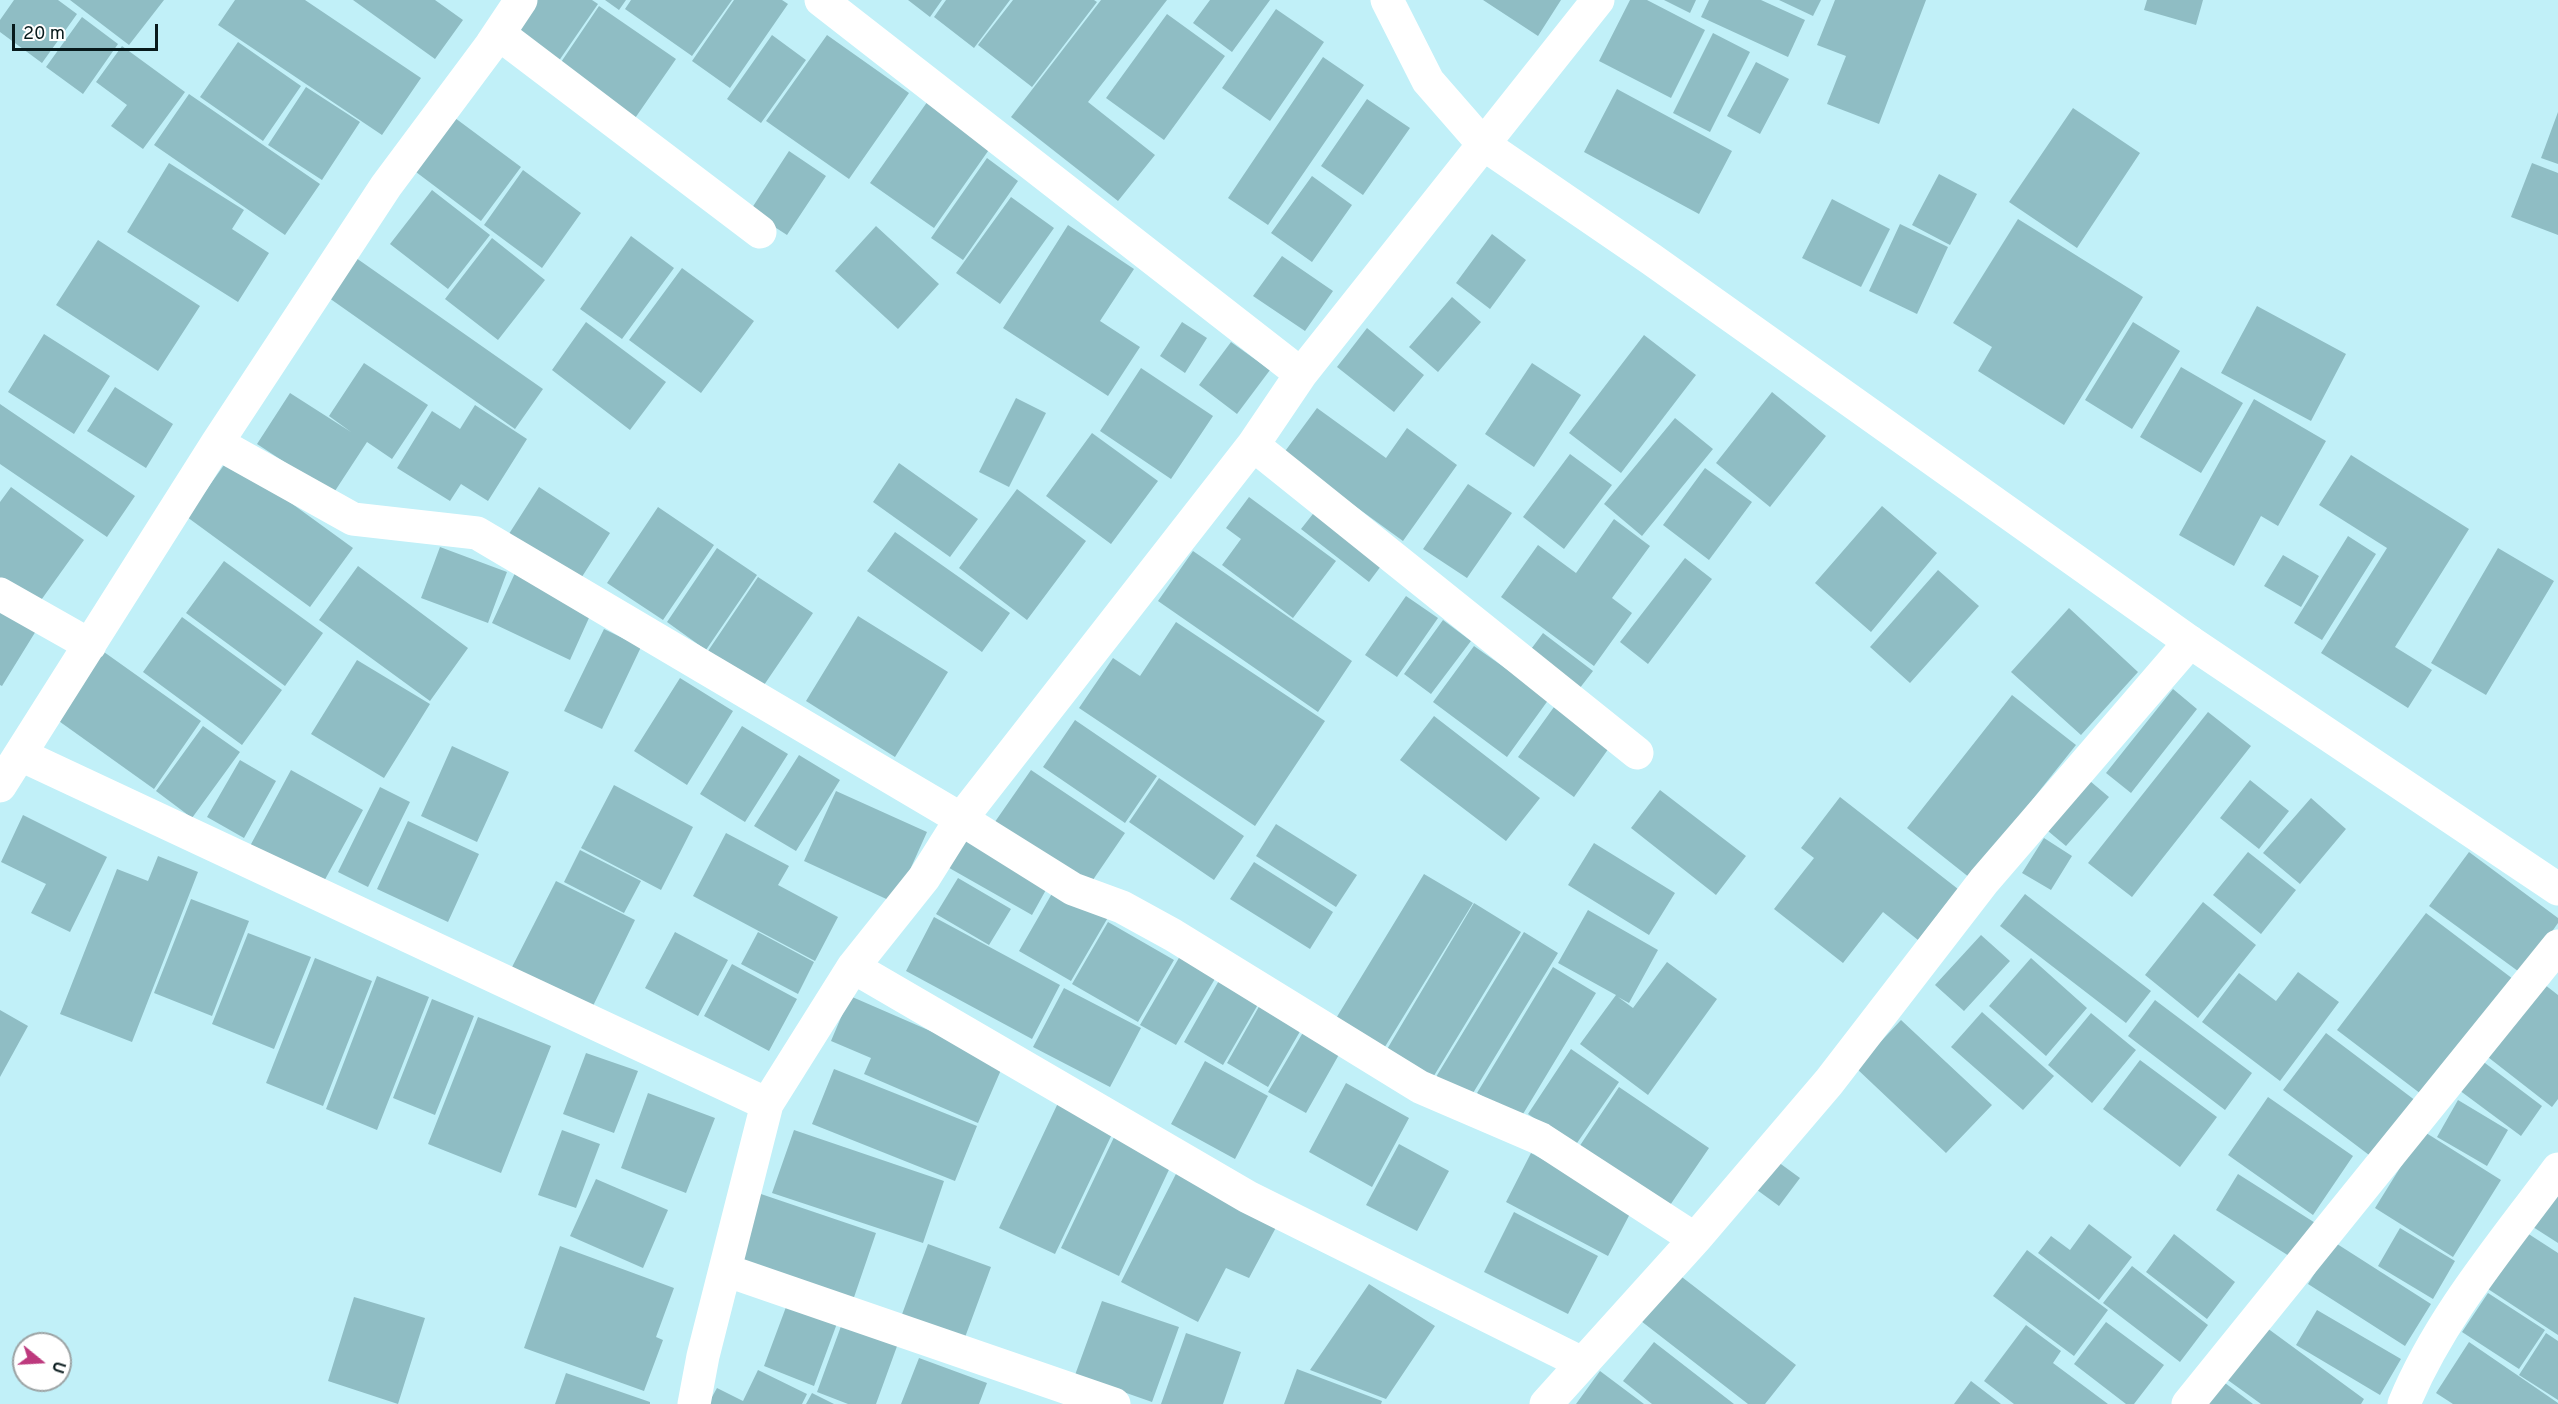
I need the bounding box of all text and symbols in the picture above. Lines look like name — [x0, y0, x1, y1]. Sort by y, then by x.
scale bar — [15, 12, 160, 50]
text: 20 m — [23, 23, 65, 46]
north arrow — [12, 1332, 72, 1392]
text: U — [46, 1358, 68, 1375]

